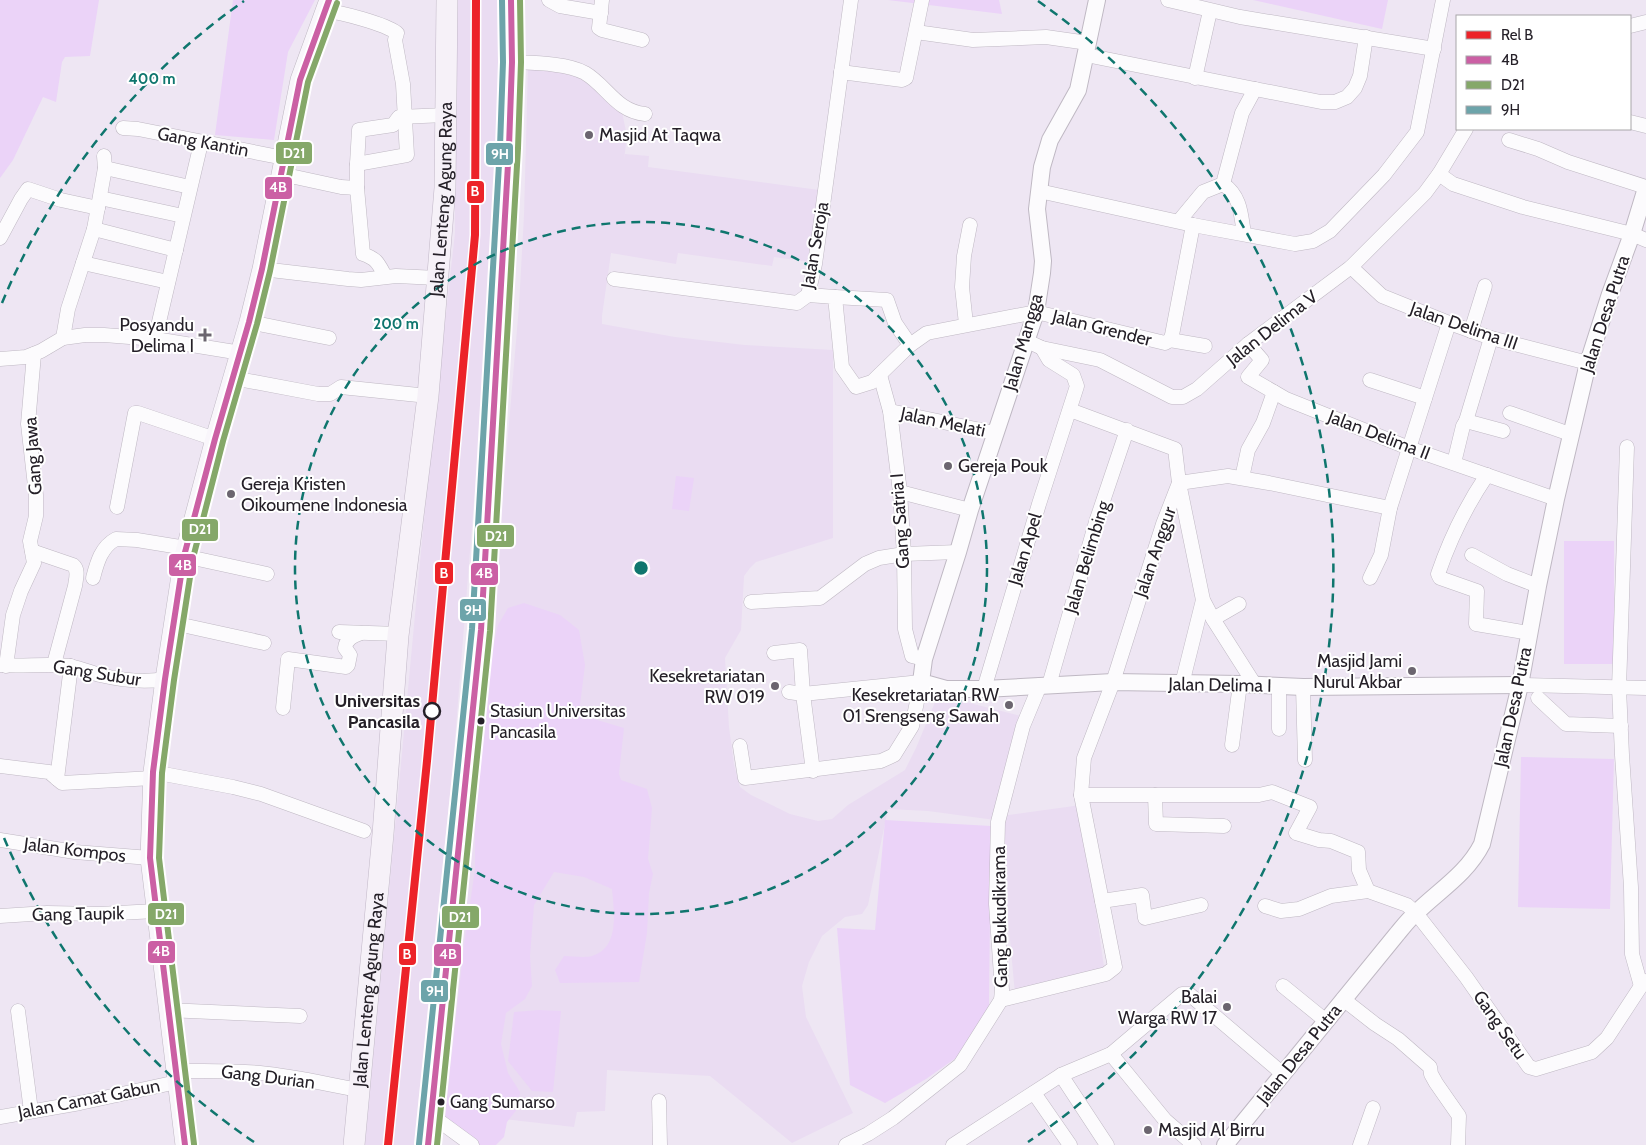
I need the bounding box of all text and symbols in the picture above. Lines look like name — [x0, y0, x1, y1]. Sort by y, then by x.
legend — [1456, 15, 1631, 130]
text: Rel B — [1501, 26, 1533, 44]
text: 4B — [1501, 51, 1519, 69]
text: 400 m — [129, 70, 175, 88]
text: D21 — [1501, 76, 1525, 94]
street label: Jalan Lenteng Agung Raya — [425, 101, 457, 299]
text: 9H — [1501, 101, 1520, 119]
street label: Gang Kantin — [155, 122, 251, 162]
place label: Masjid At Taqwa — [599, 124, 721, 146]
marker: Masjid At Taqwa — [583, 129, 595, 141]
line badge: D21 — [275, 141, 313, 165]
line badge: 9H — [485, 142, 514, 166]
text: D21 — [283, 144, 305, 162]
text: 9H — [491, 145, 509, 163]
line badge: 4B — [264, 176, 293, 200]
text: 4B — [269, 178, 287, 196]
line badge: B — [466, 180, 485, 204]
text: B — [471, 182, 480, 200]
street label: Jalan Seroja — [796, 200, 833, 291]
street label: Jalan Desa Putra — [1575, 252, 1634, 376]
street label: Jalan Delima V — [1221, 286, 1322, 371]
street label: Jalan Mangga — [998, 291, 1047, 394]
street label: Jalan Delima III — [1406, 297, 1521, 355]
street label: Jalan Grender — [1049, 305, 1154, 351]
place label: Posyandu Delima I — [119, 314, 194, 357]
text: 200 m — [373, 315, 419, 333]
marker: Posyandu Delima I — [198, 328, 212, 342]
street label: Jalan Melati — [898, 402, 987, 442]
street label: Jalan Delima II — [1324, 405, 1433, 465]
street label: Gang Jawa — [19, 416, 47, 496]
place label: Gereja Pouk — [958, 455, 1049, 477]
marker: Gereja Pouk — [942, 460, 954, 472]
place label: Gereja Kristen Oikoumene Indonesia — [241, 473, 408, 516]
street label: Gang Satria I — [886, 473, 914, 569]
marker: Gereja Kristen Oikoumene Indonesia — [225, 488, 237, 500]
street label: Jalan Belimbing — [1059, 497, 1115, 617]
street label: Jalan Anggur — [1129, 504, 1181, 601]
street label: Jalan Apel — [1003, 509, 1047, 589]
line badge: D21 — [181, 518, 219, 542]
text: D21 — [189, 520, 211, 538]
line badge: D21 — [476, 524, 515, 548]
text: D21 — [485, 527, 507, 545]
line badge: 4B — [168, 553, 197, 577]
text: 4B — [174, 556, 192, 574]
centre of rings — [632, 559, 650, 577]
line badge: B — [434, 561, 454, 585]
line badge: 4B — [470, 562, 499, 586]
text: B — [440, 564, 449, 582]
text: 4B — [475, 564, 493, 582]
line badge: 9H — [459, 598, 487, 622]
text: 9H — [464, 601, 482, 619]
street label: Jalan Desa Putra — [1489, 645, 1537, 770]
place label: Masjid Jami Nurul Akbar — [1313, 650, 1402, 693]
street label: Gang Subur — [51, 655, 143, 691]
place label: Kesekretariatan RW 019 — [649, 665, 765, 708]
marker: Masjid Jami Nurul Akbar — [1406, 665, 1418, 677]
street label: Jalan Delima I — [1167, 673, 1272, 697]
marker: Kesekretariatan RW 019 — [769, 680, 781, 692]
place label: Kesekretariatan RW 01 Srengseng Sawah — [842, 684, 999, 727]
place label: Universitas Pancasila — [334, 690, 420, 733]
marker: Kesekretariatan RW 01 Srengseng Sawah — [1003, 699, 1015, 711]
place label: Stasiun Universitas Pancasila — [490, 701, 625, 742]
marker: Universitas Pancasila — [423, 702, 441, 720]
marker: Stasiun Universitas Pancasila — [476, 716, 486, 726]
street label: Jalan Kompos — [22, 833, 127, 867]
street label: Gang Bukudikrama — [988, 846, 1012, 988]
street label: Jalan Lenteng Agung Raya — [348, 891, 389, 1089]
street label: Gang Taupik — [32, 902, 125, 926]
line badge: D21 — [147, 902, 185, 926]
text: D21 — [155, 905, 177, 923]
line badge: D21 — [441, 905, 480, 929]
text: D21 — [449, 908, 471, 926]
line badge: 4B — [147, 940, 176, 964]
text: 4B — [152, 942, 170, 960]
line badge: B — [398, 942, 417, 966]
line badge: 4B — [433, 943, 462, 967]
text: B — [403, 945, 412, 963]
text: 4B — [439, 945, 457, 963]
line badge: 9H — [420, 979, 449, 1003]
text: 9H — [426, 982, 444, 1000]
place label: Balai Warga RW 17 — [1118, 986, 1217, 1029]
street label: Gang Setu — [1468, 986, 1532, 1064]
street label: Jalan Desa Putra — [1251, 999, 1346, 1109]
marker: Balai Warga RW 17 — [1221, 1001, 1233, 1013]
street label: Gang Durian — [220, 1060, 316, 1094]
street label: Jalan Camat Gabun — [15, 1074, 162, 1124]
place label: Gang Sumarso — [450, 1092, 555, 1112]
marker: Gang Sumarso — [436, 1097, 446, 1107]
place label: Masjid Al Birru — [1158, 1119, 1265, 1141]
marker: Masjid Al Birru — [1142, 1124, 1154, 1136]

